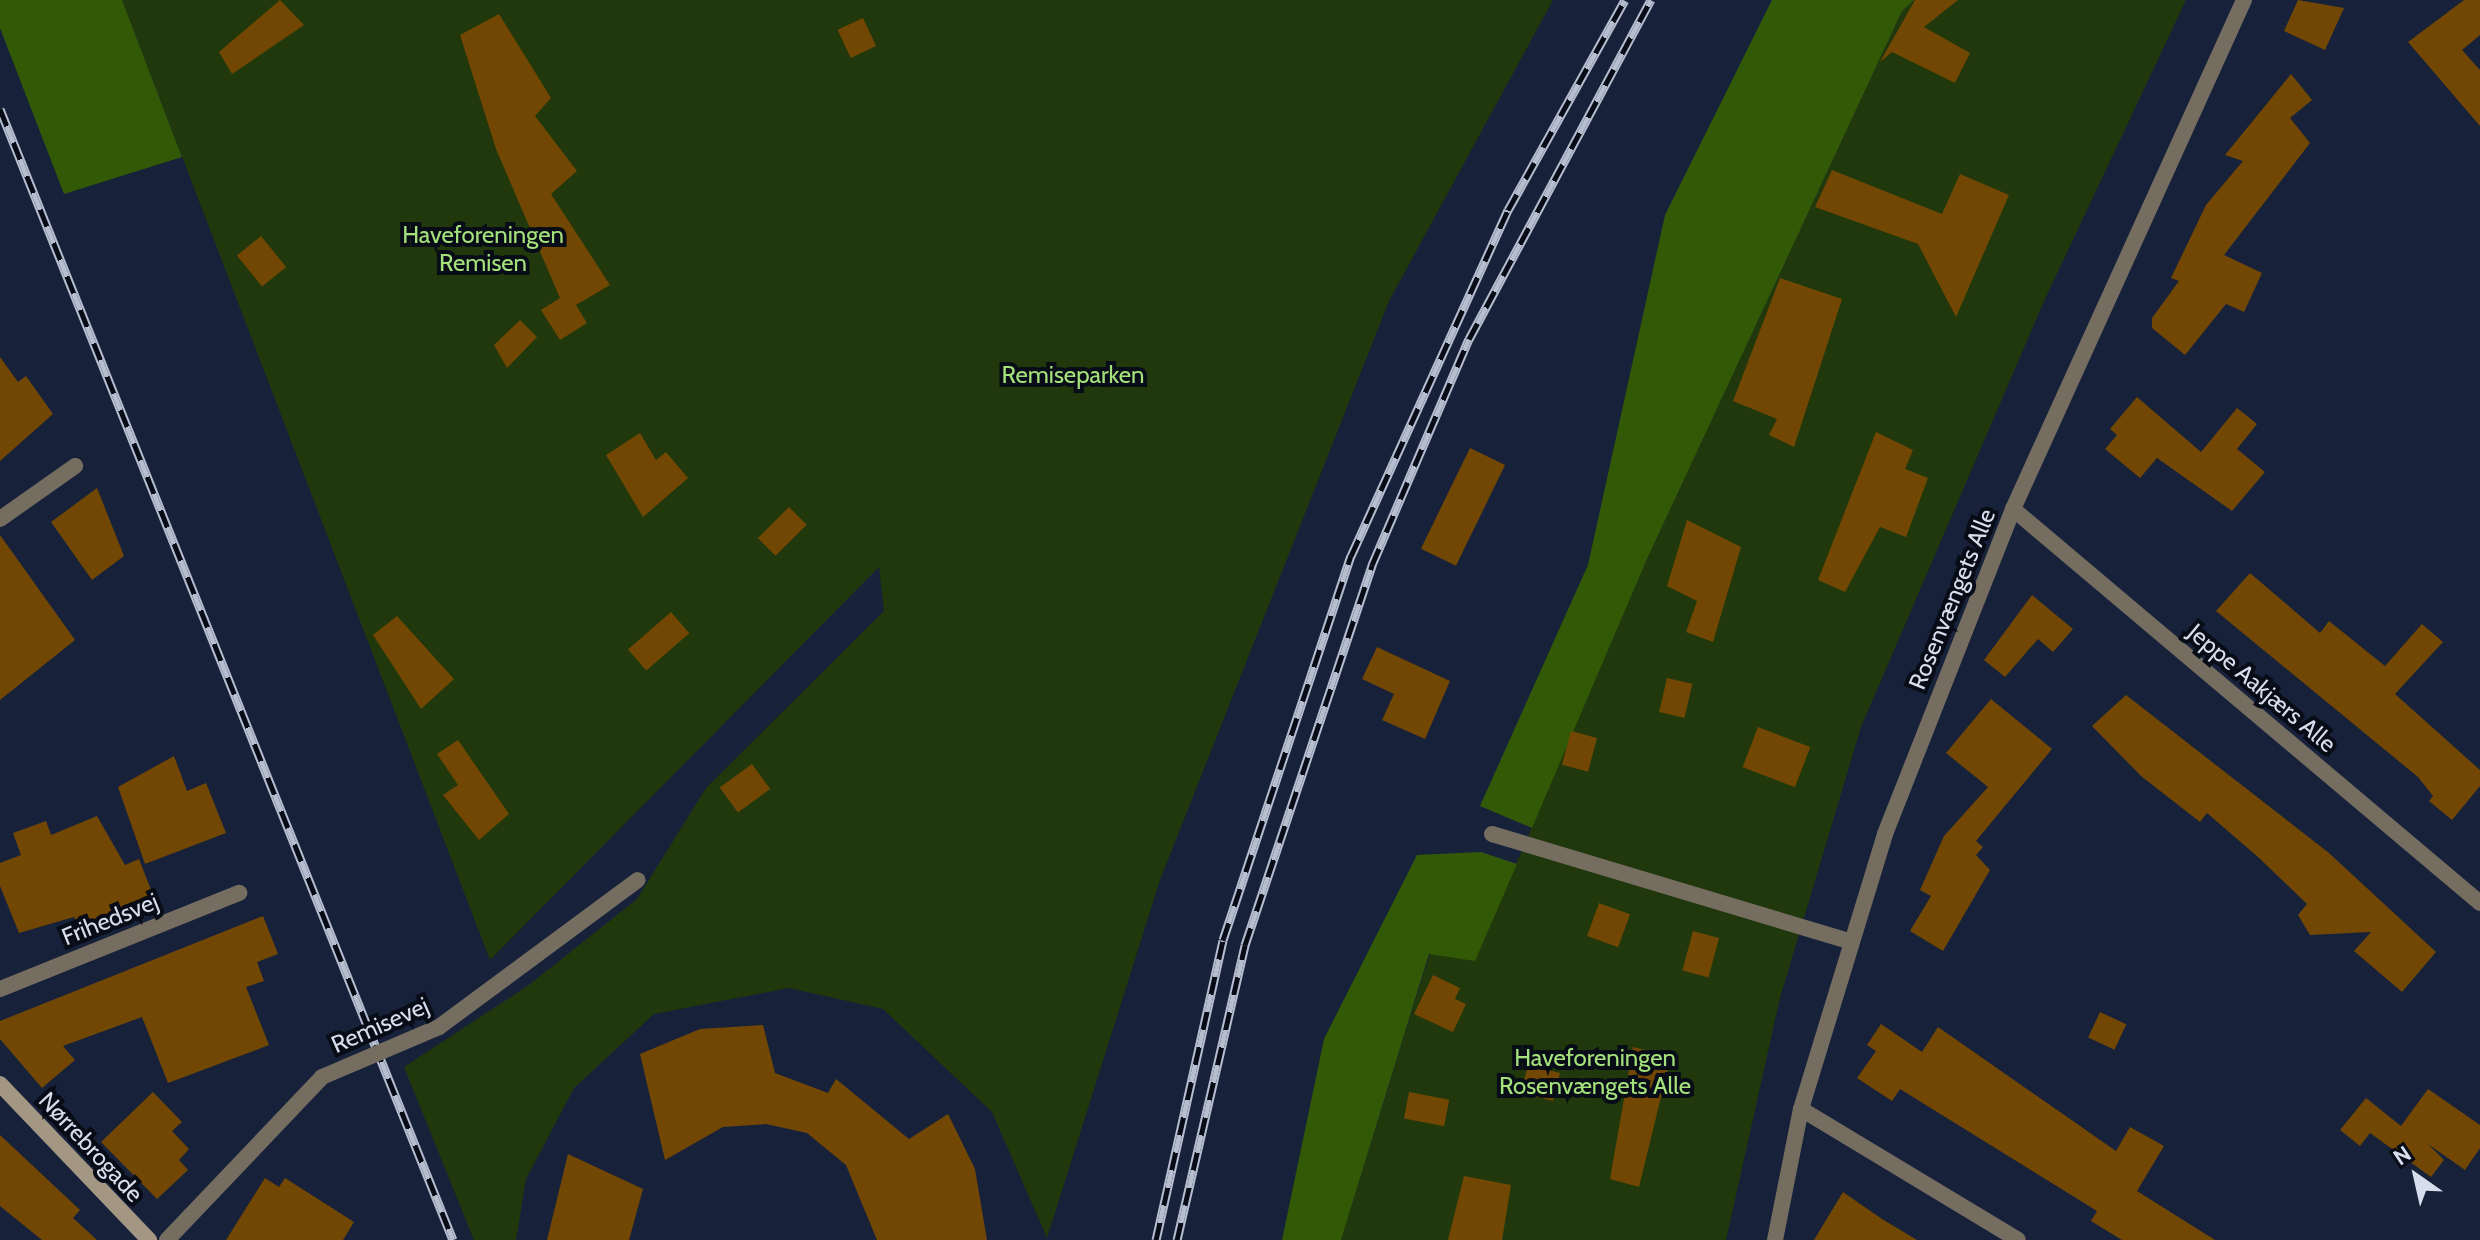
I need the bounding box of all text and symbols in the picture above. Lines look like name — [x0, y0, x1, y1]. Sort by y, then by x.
park label: Haveforeningen Remisen — [402, 221, 564, 277]
park label: Remiseparken — [1001, 361, 1145, 389]
street label: Rosenvængets Alle — [1903, 505, 2001, 693]
street label: Jeppe Aakjærs Alle — [2182, 618, 2342, 758]
street label: Frihedsvej — [57, 887, 163, 951]
street label: Remisevej — [327, 991, 433, 1059]
park label: Haveforeningen Rosenvængets Alle — [1499, 1044, 1691, 1100]
street label: Nørrebrogade — [33, 1086, 149, 1208]
north arrow — [2376, 1136, 2456, 1216]
text: N — [2388, 1140, 2416, 1171]

